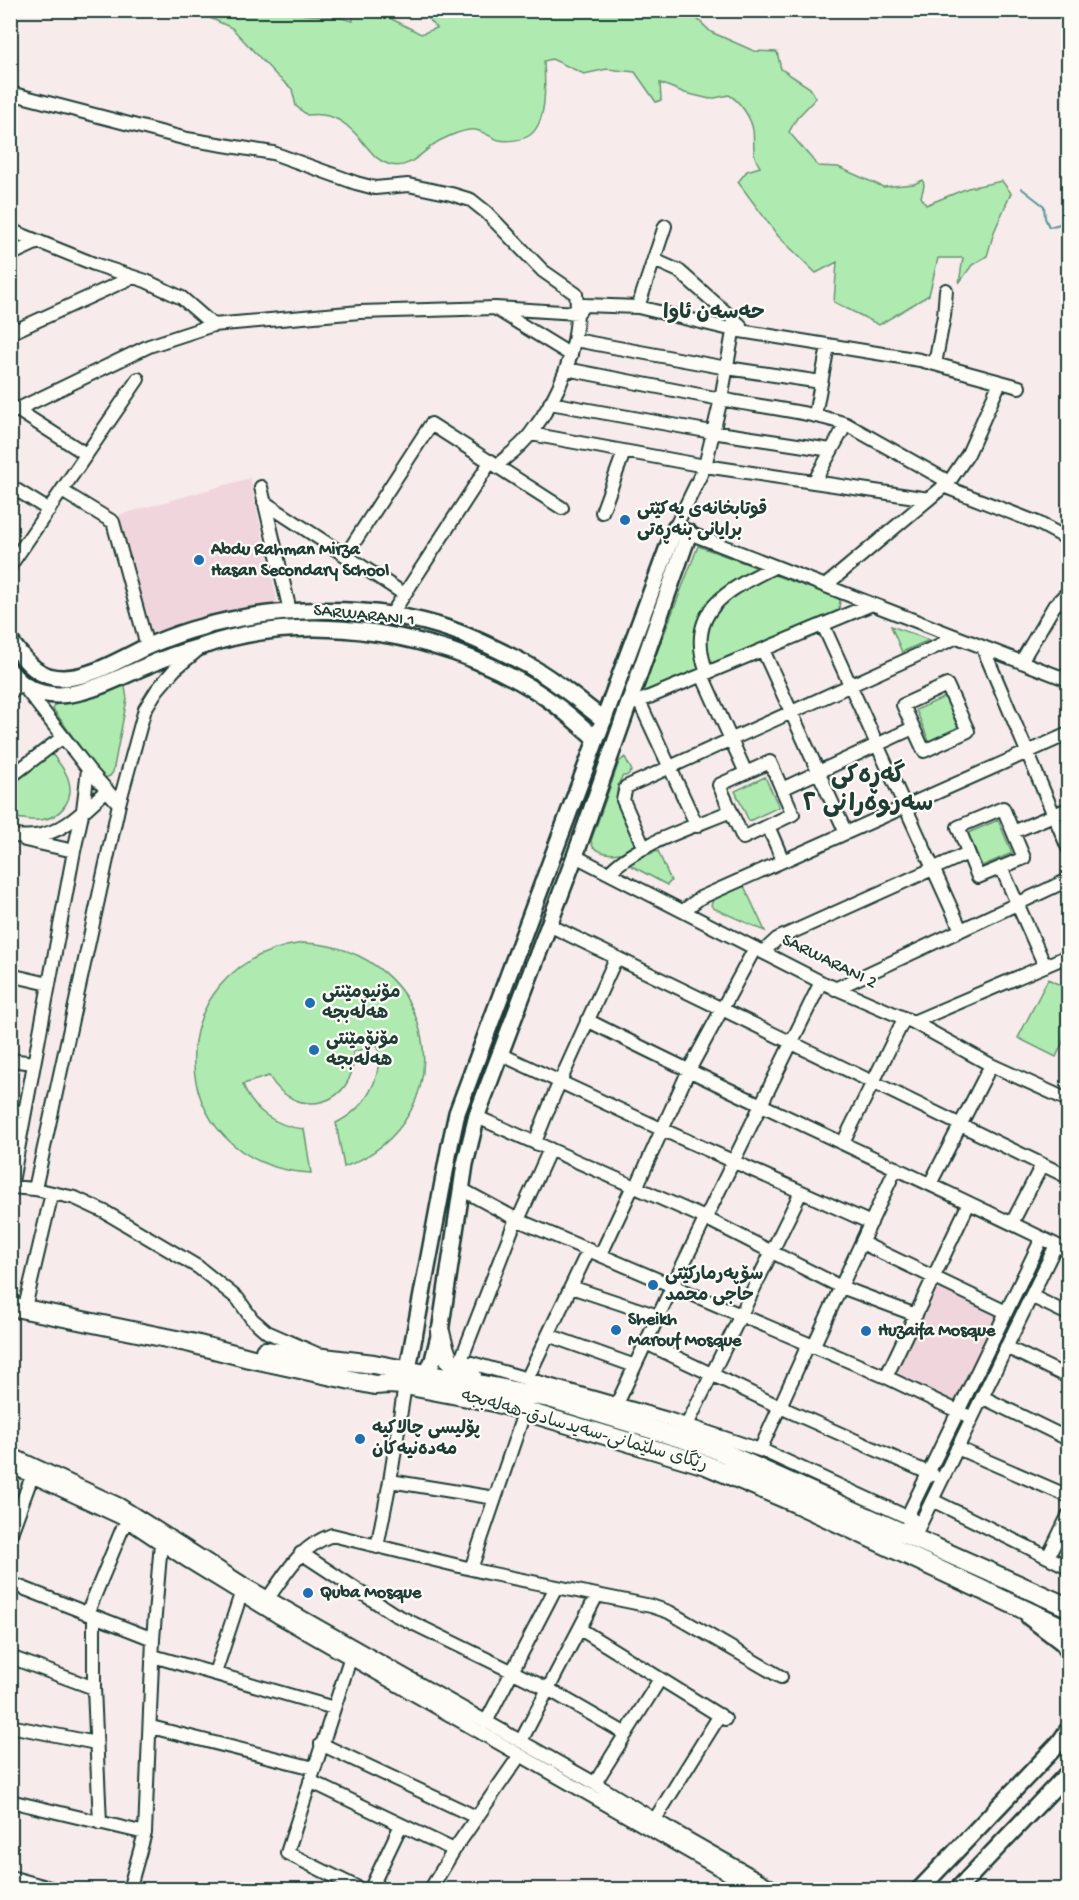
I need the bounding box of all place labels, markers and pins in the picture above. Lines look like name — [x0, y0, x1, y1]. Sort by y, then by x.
place label: قوتابخانەی یەکێتی برایانی بنەڕەتی — [637, 498, 767, 544]
marker: قوتابخانەی یەکێتی برایانی بنەڕەتی — [618, 513, 632, 527]
place label: Abdu Rahman Mirza Hasan Secondary School — [210, 540, 389, 582]
marker: Abdu Rahman Mirza Hasan Secondary School — [192, 553, 206, 567]
place label: مۆنیومێنتی هەڵەبجە — [322, 983, 401, 1025]
marker: مۆنیومێنتی هەڵەبجە — [303, 996, 317, 1010]
place label: مۆنۆمێنتی هەڵەبجە — [326, 1030, 399, 1072]
marker: مۆنۆمێنتی هەڵەبجە — [307, 1043, 321, 1057]
place label: سۆپەرمارکێتی حاجی محمد — [665, 1265, 763, 1307]
marker: سۆپەرمارکێتی حاجی محمد — [646, 1278, 660, 1292]
place label: Sheikh Marouf Mosque — [628, 1310, 742, 1352]
place label: Huzaifa Mosque — [878, 1321, 996, 1342]
marker: Sheikh Marouf Mosque — [609, 1323, 623, 1337]
marker: Huzaifa Mosque — [859, 1324, 873, 1338]
place label: پۆلیسی چالاکیە مەدەنیەکان — [372, 1419, 481, 1461]
marker: پۆلیسی چالاکیە مەدەنیەکان — [353, 1432, 367, 1446]
place label: Quba Mosque — [320, 1583, 422, 1604]
marker: Quba Mosque — [301, 1586, 315, 1600]

